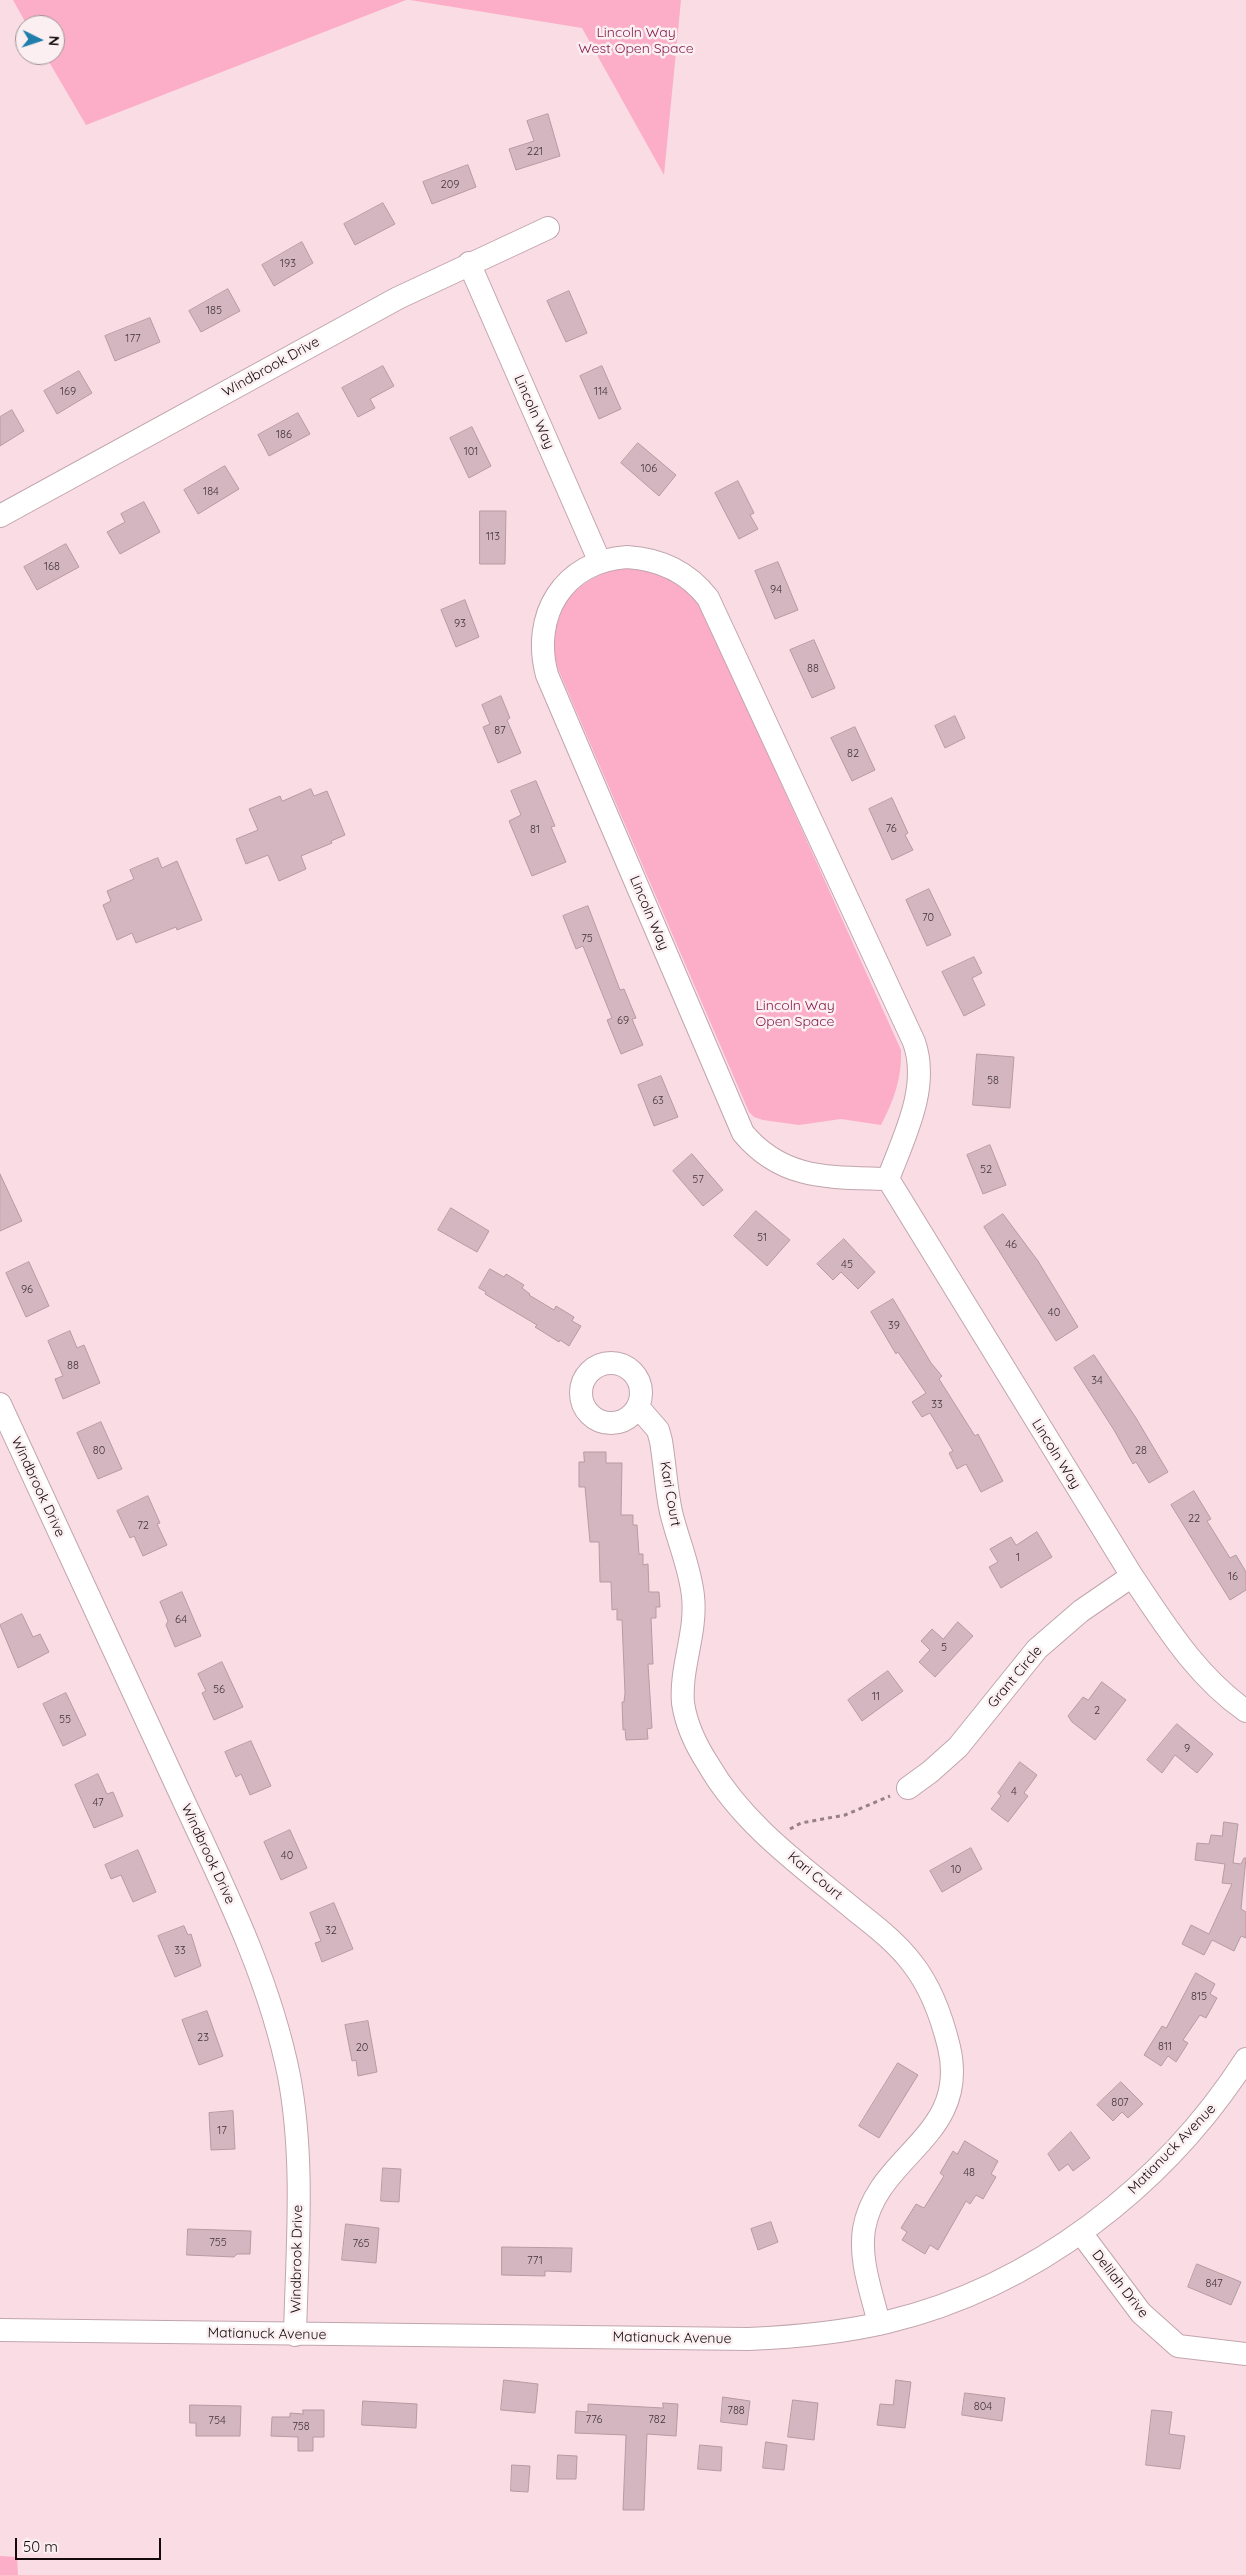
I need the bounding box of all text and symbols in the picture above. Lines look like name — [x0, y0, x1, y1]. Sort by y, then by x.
north arrow — [15, 15, 65, 65]
park label: Lincoln Way West Open Space — [578, 25, 694, 58]
text: N — [45, 35, 63, 47]
house number: 221 — [527, 145, 543, 159]
house number: 209 — [441, 178, 459, 192]
house number: 193 — [280, 257, 296, 271]
house number: 185 — [206, 304, 222, 318]
house number: 177 — [125, 332, 141, 346]
street label: Windbrook Drive — [219, 333, 323, 401]
street label: Lincoln Way — [510, 372, 558, 452]
house number: 169 — [60, 385, 76, 399]
house number: 114 — [594, 385, 608, 399]
house number: 186 — [276, 428, 292, 442]
house number: 101 — [464, 445, 478, 459]
house number: 106 — [641, 462, 657, 476]
house number: 184 — [203, 485, 219, 499]
house number: 113 — [486, 530, 500, 544]
house number: 168 — [44, 560, 60, 574]
house number: 94 — [770, 583, 782, 597]
house number: 93 — [454, 617, 466, 631]
house number: 88 — [807, 662, 819, 676]
house number: 87 — [494, 724, 506, 738]
house number: 82 — [847, 747, 859, 761]
house number: 76 — [885, 822, 897, 836]
house number: 81 — [530, 823, 540, 837]
street label: Lincoln Way — [626, 873, 672, 953]
house number: 70 — [922, 911, 934, 925]
house number: 75 — [581, 932, 593, 946]
park label: Lincoln Way Open Space — [755, 998, 835, 1030]
house number: 69 — [617, 1014, 629, 1028]
house number: 58 — [987, 1074, 999, 1088]
house number: 63 — [652, 1094, 664, 1108]
house number: 52 — [980, 1163, 992, 1177]
house number: 57 — [692, 1173, 704, 1187]
house number: 51 — [757, 1231, 767, 1245]
house number: 46 — [1005, 1238, 1017, 1252]
house number: 45 — [841, 1258, 853, 1272]
house number: 96 — [21, 1283, 33, 1297]
house number: 40 — [1048, 1306, 1060, 1320]
house number: 39 — [888, 1319, 900, 1333]
house number: 88 — [67, 1359, 79, 1373]
house number: 34 — [1091, 1374, 1103, 1388]
house number: 33 — [931, 1398, 943, 1412]
street label: Lincoln Way — [1028, 1416, 1084, 1492]
street label: Windbrook Drive — [7, 1434, 69, 1540]
house number: 80 — [93, 1444, 105, 1458]
house number: 28 — [1135, 1444, 1147, 1458]
street label: Kari Court — [656, 1460, 684, 1528]
house number: 22 — [1188, 1512, 1200, 1526]
house number: 72 — [137, 1519, 149, 1533]
house number: 1 — [1016, 1551, 1020, 1565]
house number: 16 — [1228, 1570, 1238, 1584]
house number: 64 — [175, 1613, 187, 1627]
house number: 5 — [941, 1641, 947, 1655]
street label: Grant Circle — [984, 1643, 1046, 1711]
house number: 56 — [213, 1683, 225, 1697]
house number: 11 — [872, 1690, 880, 1704]
house number: 2 — [1094, 1704, 1100, 1718]
house number: 55 — [59, 1713, 71, 1727]
house number: 9 — [1184, 1742, 1190, 1756]
house number: 4 — [1011, 1785, 1017, 1799]
house number: 47 — [92, 1796, 104, 1810]
street label: Windbrook Drive — [177, 1801, 239, 1907]
street label: Kari Court — [784, 1848, 846, 1904]
house number: 40 — [281, 1849, 293, 1863]
house number: 10 — [951, 1863, 961, 1877]
house number: 32 — [325, 1924, 337, 1938]
house number: 33 — [174, 1944, 186, 1958]
house number: 815 — [1191, 1990, 1207, 2004]
house number: 23 — [197, 2031, 209, 2045]
house number: 811 — [1158, 2040, 1172, 2054]
house number: 20 — [356, 2041, 368, 2055]
house number: 807 — [1111, 2096, 1129, 2110]
street label: Matianuck Avenue — [1125, 2100, 1219, 2198]
house number: 17 — [217, 2124, 227, 2138]
house number: 48 — [963, 2166, 975, 2180]
street label: Windbrook Drive — [288, 2205, 306, 2313]
house number: 755 — [209, 2236, 227, 2250]
house number: 765 — [352, 2237, 370, 2251]
street label: Delilah Drive — [1088, 2247, 1152, 2321]
house number: 771 — [527, 2254, 543, 2268]
house number: 847 — [1205, 2277, 1223, 2291]
street label: Matianuck Avenue — [207, 2325, 327, 2343]
street label: Matianuck Avenue — [612, 2329, 732, 2347]
house number: 804 — [974, 2400, 992, 2414]
house number: 788 — [727, 2404, 745, 2418]
house number: 776 — [586, 2413, 602, 2427]
house number: 782 — [648, 2413, 666, 2427]
house number: 754 — [208, 2414, 226, 2428]
house number: 758 — [292, 2420, 310, 2434]
scale bar — [18, 2528, 164, 2560]
text: 50 m — [23, 2537, 58, 2556]

